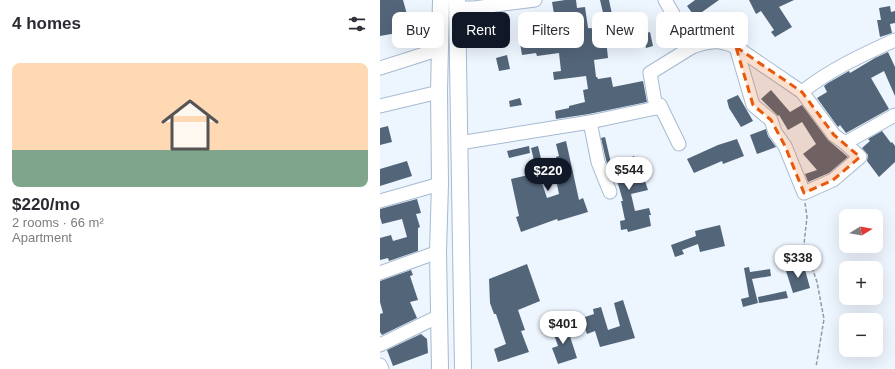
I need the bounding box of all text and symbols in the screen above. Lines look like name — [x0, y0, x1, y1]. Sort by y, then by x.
chip: Buy — [392, 12, 444, 48]
chip: Rent — [452, 12, 510, 48]
chip: Filters — [518, 12, 584, 48]
chip: New — [592, 12, 648, 48]
chip: Apartment — [656, 12, 748, 48]
icon: filters — [346, 13, 368, 35]
text: 4 homes — [12, 14, 81, 33]
icon: home — [154, 89, 226, 161]
pin: $544 — [605, 157, 653, 191]
pin: $220 — [524, 158, 572, 192]
text: $544 — [615, 162, 643, 177]
text: $220 — [534, 163, 562, 178]
text: $220/mo — [12, 195, 80, 214]
north arrow — [839, 209, 883, 253]
map controls — [839, 209, 883, 357]
text: 2 rooms · 66 m² — [12, 215, 104, 230]
text: Apartment — [12, 230, 72, 245]
pin: $338 — [774, 245, 822, 279]
text: $338 — [784, 250, 812, 265]
button: + — [839, 261, 883, 305]
pin: $401 — [539, 311, 587, 345]
button: − — [839, 313, 883, 357]
text: $401 — [549, 316, 577, 331]

